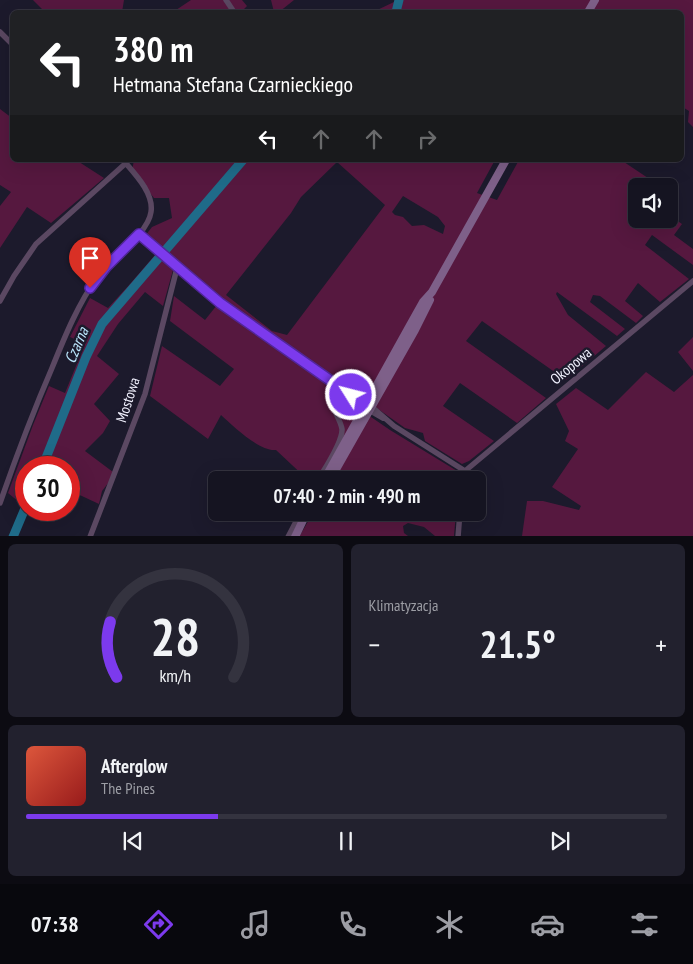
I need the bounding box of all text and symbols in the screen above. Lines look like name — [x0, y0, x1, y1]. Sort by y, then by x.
text: 380 m — [113, 26, 194, 72]
icon: left — [30, 30, 95, 95]
text: Hetmana Stefana Czarnieckiego — [113, 70, 353, 98]
icon: left — [254, 125, 282, 153]
icon: ahead — [307, 125, 335, 153]
icon: ahead — [360, 125, 388, 153]
icon: right — [413, 125, 441, 153]
map controls — [628, 178, 678, 228]
button: sound — [628, 178, 678, 228]
pin — [69, 237, 111, 288]
icon: arrive — [76, 244, 104, 272]
water label: Czarna — [60, 323, 93, 366]
street label: Okopowa — [546, 343, 595, 388]
position arrow — [324, 368, 376, 420]
street label: Mostowa — [111, 375, 144, 425]
speed limit sign: 30 — [15, 456, 80, 521]
text: 07:40 · 2 min · 490 m — [274, 484, 420, 508]
text: Klimatyzacja — [369, 595, 438, 615]
text: 28 — [150, 603, 200, 670]
text: 21.5° — [480, 619, 556, 668]
text: − — [369, 626, 380, 663]
text: + — [655, 626, 667, 663]
text: km/h — [159, 664, 191, 687]
text: Afterglow — [101, 754, 167, 778]
text: The Pines — [101, 778, 155, 798]
icon: previous — [119, 827, 147, 855]
icon: pause — [332, 827, 360, 855]
icon: next — [546, 827, 574, 855]
icon: directions — [141, 907, 176, 942]
icon: music — [238, 907, 273, 942]
icon: phone — [335, 907, 370, 942]
icon: climate — [432, 907, 467, 942]
icon: car — [530, 907, 565, 942]
icon: filters — [627, 907, 662, 942]
text: 07:38 — [31, 910, 79, 938]

